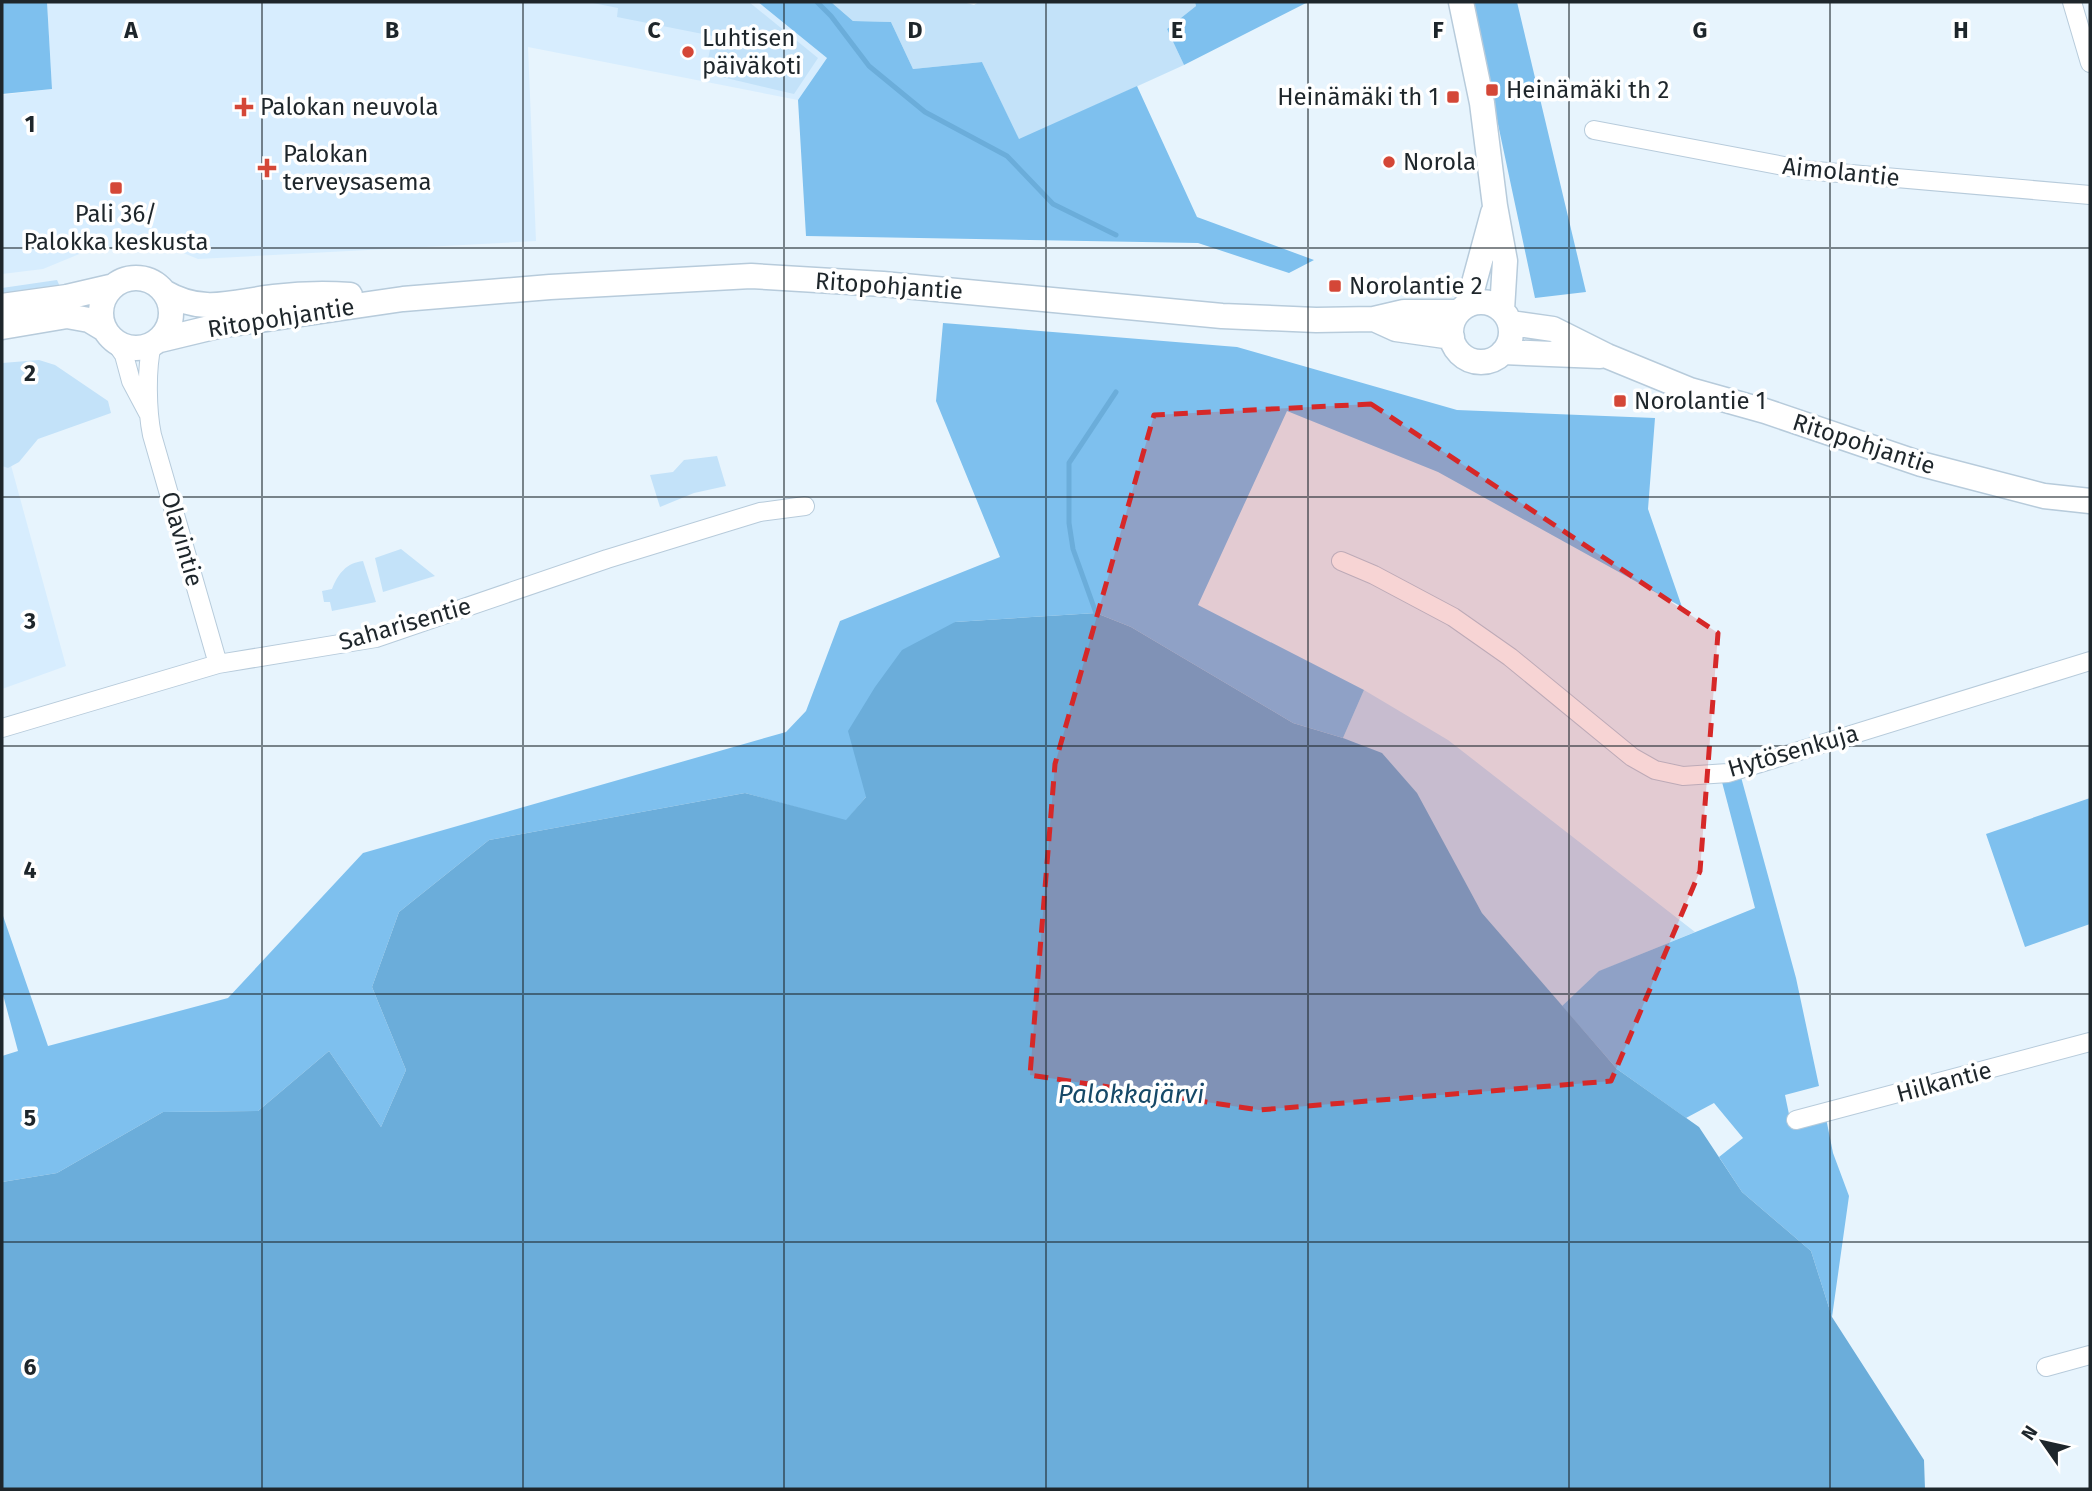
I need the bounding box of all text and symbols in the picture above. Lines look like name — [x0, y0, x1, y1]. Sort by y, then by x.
text: A — [123, 16, 138, 44]
text: B — [385, 16, 399, 44]
text: C — [647, 16, 661, 44]
text: D — [908, 16, 923, 44]
text: E — [1171, 16, 1183, 44]
text: F — [1432, 16, 1444, 44]
text: G — [1693, 16, 1707, 44]
text: H — [1953, 16, 1969, 44]
place label: Luhtisen päiväkoti — [702, 24, 802, 80]
marker: Luhtisen päiväkoti — [680, 44, 696, 60]
place label: Heinämäki th 2 — [1506, 76, 1669, 104]
marker: Heinämäki th 2 — [1484, 82, 1500, 98]
place label: Heinämäki th 1 — [1277, 83, 1439, 111]
marker: Heinämäki th 1 — [1445, 89, 1461, 105]
place label: Palokan neuvola — [260, 93, 439, 121]
marker: Palokan neuvola — [234, 97, 254, 117]
text: 1 — [25, 110, 35, 138]
place label: Palokan terveysasema — [283, 140, 432, 196]
place label: Norola — [1403, 148, 1476, 176]
street label: Aimolantie — [1781, 152, 1901, 192]
marker: Norola — [1381, 154, 1397, 170]
marker: Palokan terveysasema — [257, 158, 277, 178]
marker: Pali 36/ Palokka keskusta — [108, 180, 124, 196]
place label: Pali 36/ Palokka keskusta — [23, 200, 209, 256]
street label: Ritopohjantie — [814, 267, 964, 305]
place label: Norolantie 2 — [1349, 272, 1483, 300]
marker: Norolantie 2 — [1327, 278, 1343, 294]
street label: Ritopohjantie — [206, 293, 356, 343]
text: 2 — [24, 359, 36, 387]
place label: Norolantie 1 — [1634, 387, 1766, 415]
marker: Norolantie 1 — [1612, 393, 1628, 409]
street label: Ritopohjantie — [1789, 408, 1939, 480]
street label: Olavintie — [155, 488, 209, 590]
street label: Saharisentie — [336, 592, 474, 656]
text: 3 — [23, 607, 36, 635]
street label: Hytösenkuja — [1724, 719, 1862, 783]
text: 4 — [24, 856, 37, 884]
street label: Hilkantie — [1893, 1056, 1995, 1108]
water label: Palokkajärvi — [1058, 1079, 1204, 1110]
text: 5 — [24, 1104, 36, 1132]
text: 6 — [24, 1353, 37, 1381]
north arrow — [2008, 1407, 2078, 1477]
text: N — [2016, 1421, 2042, 1444]

